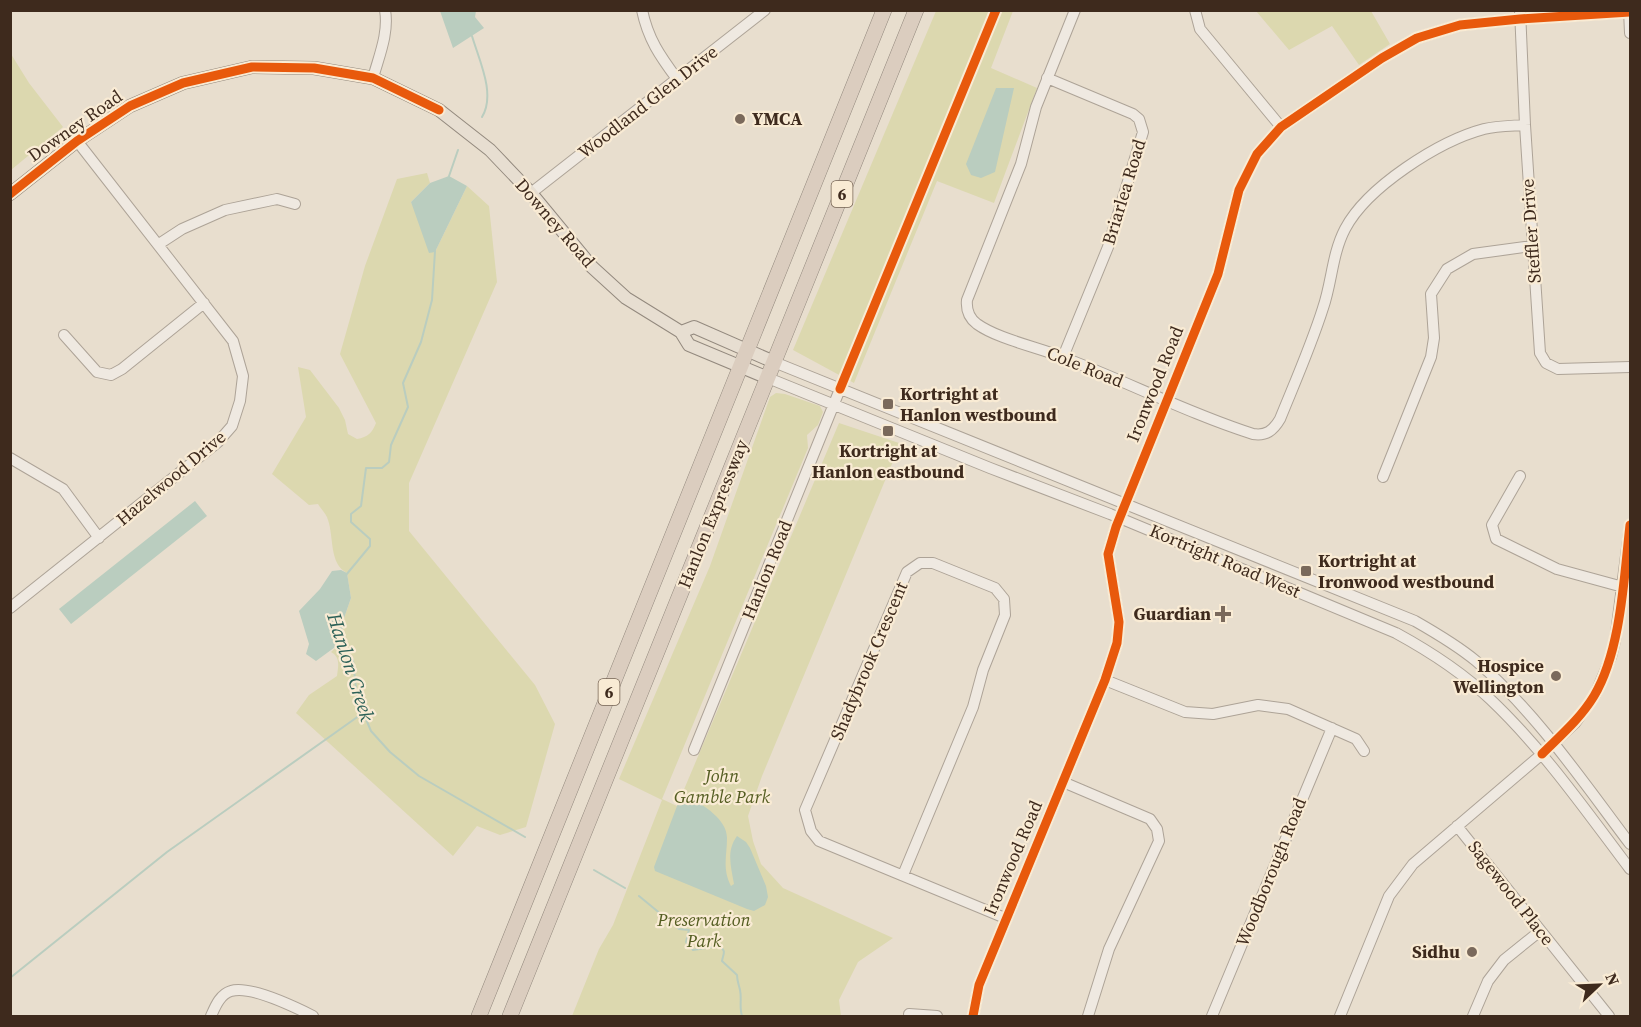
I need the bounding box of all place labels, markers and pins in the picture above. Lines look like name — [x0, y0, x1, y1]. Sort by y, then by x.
place label: YMCA — [752, 106, 802, 131]
marker: YMCA — [733, 112, 747, 126]
place label: Kortright at Hanlon westbound — [900, 381, 1057, 427]
marker: Kortright at Hanlon westbound — [881, 397, 895, 411]
marker: Kortright at Hanlon eastbound — [881, 424, 895, 438]
place label: Kortright at Hanlon eastbound — [812, 438, 965, 484]
place label: Kortright at Ironwood westbound — [1318, 548, 1495, 594]
marker: Kortright at Ironwood westbound — [1299, 564, 1313, 578]
place label: Guardian — [1133, 601, 1211, 626]
marker: Guardian — [1216, 607, 1230, 621]
place label: Hospice Wellington — [1453, 653, 1544, 699]
marker: Hospice Wellington — [1549, 669, 1563, 683]
place label: Sidhu — [1412, 939, 1460, 964]
marker: Sidhu — [1465, 945, 1479, 959]

